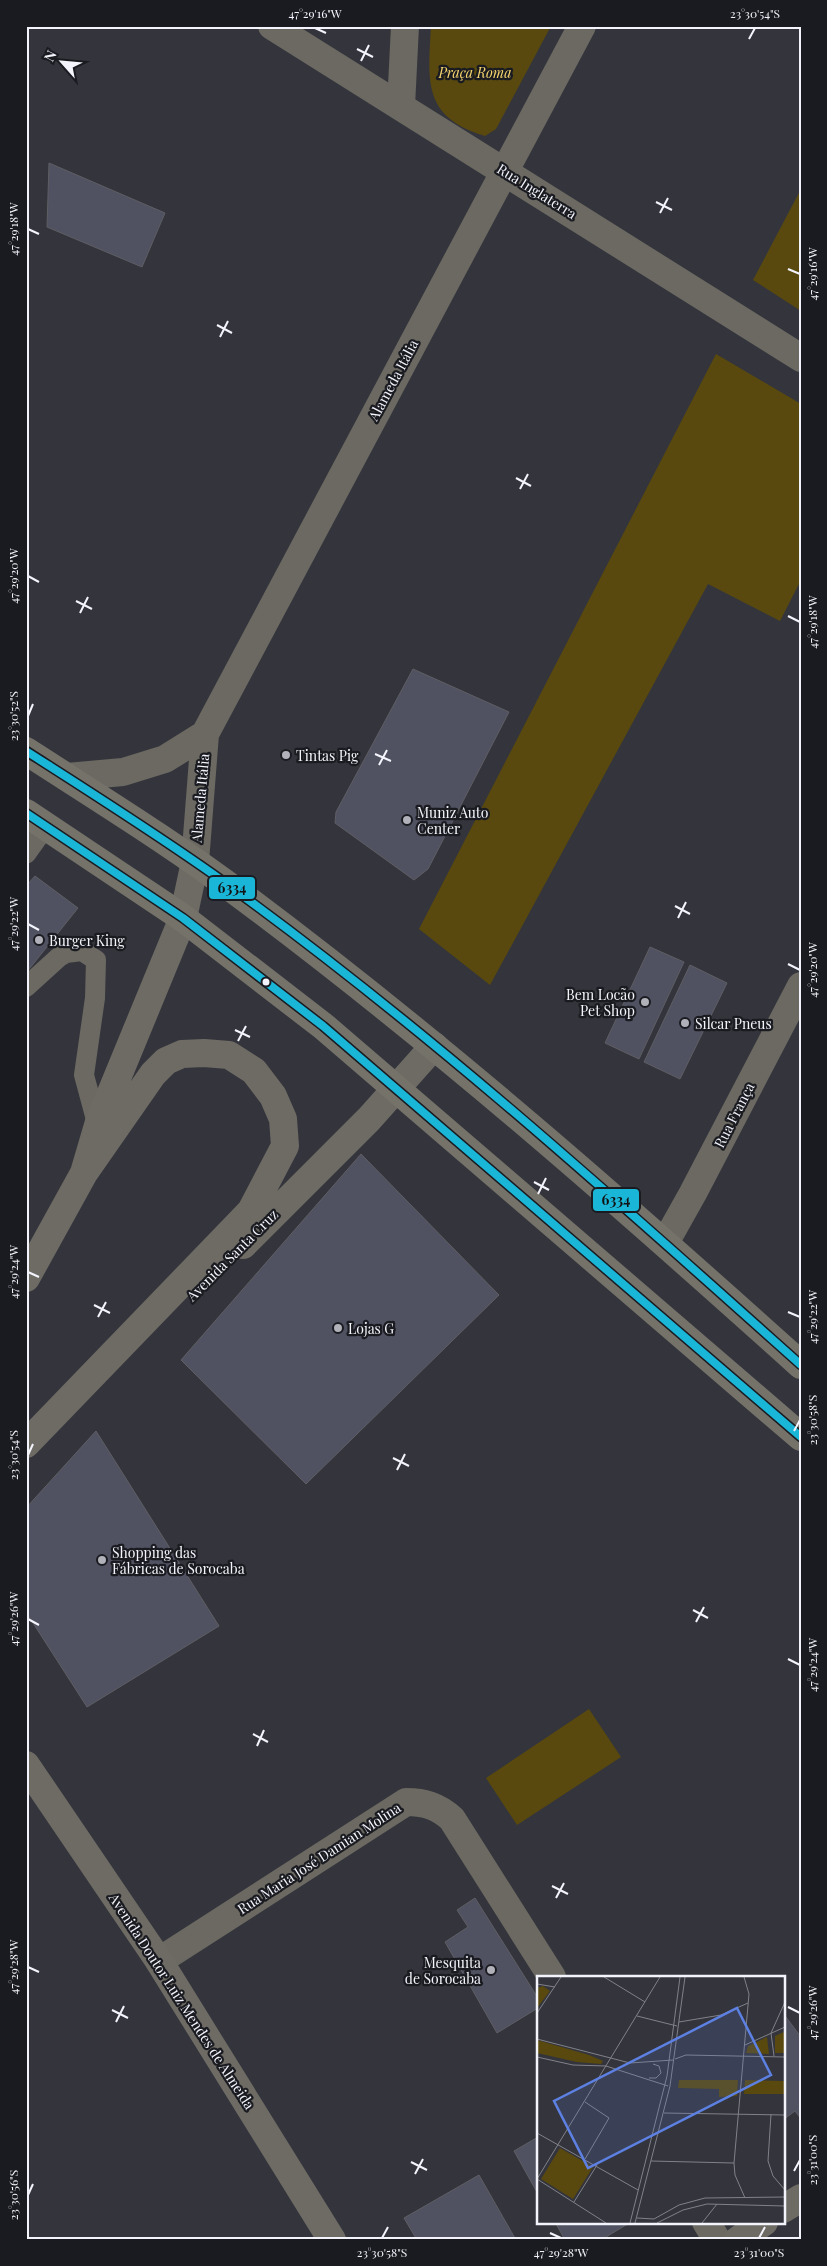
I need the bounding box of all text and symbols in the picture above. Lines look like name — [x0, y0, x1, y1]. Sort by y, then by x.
text: 47°29'16"W — [288, 5, 342, 21]
text: 23°30'54"S — [730, 5, 780, 21]
north arrow — [38, 38, 88, 88]
text: N — [39, 47, 61, 65]
park label: Praça Roma — [438, 63, 511, 82]
street label: Rua Inglaterra — [494, 159, 580, 223]
text: 47°29'18"W — [5, 202, 21, 256]
text: 47°29'16"W — [804, 247, 820, 301]
street label: Alameda Itália — [363, 336, 422, 425]
text: 47°29'20"W — [5, 548, 21, 604]
text: 47°29'18"W — [804, 595, 820, 649]
text: 23°30'52"S — [5, 691, 21, 741]
place label: Tintas Pig — [296, 746, 359, 765]
marker: Tintas Pig — [280, 749, 292, 761]
street label: Alameda Itália — [187, 753, 213, 844]
place label: Muniz Auto Center — [417, 803, 489, 838]
marker: Muniz Auto Center — [401, 814, 413, 826]
line badge: 6334 — [208, 876, 256, 900]
text: 6334 — [218, 878, 246, 897]
text: 47°29'22"W — [5, 897, 21, 951]
place label: Burger King — [49, 931, 125, 950]
marker: Burger King — [33, 934, 45, 946]
text: 47°29'20"W — [804, 942, 820, 998]
unlabelled marker — [261, 977, 271, 987]
place label: Bem Locão Pet Shop — [566, 985, 635, 1020]
marker: Bem Locão Pet Shop — [639, 996, 651, 1008]
place label: Silcar Pneus — [695, 1014, 772, 1033]
marker: Silcar Pneus — [679, 1017, 691, 1029]
street label: Rua França — [709, 1079, 759, 1151]
line badge: 6334 — [592, 1188, 640, 1212]
text: 6334 — [602, 1190, 630, 1209]
street label: Avenida Santa Cruz — [181, 1205, 282, 1306]
text: 47°29'24"W — [5, 1245, 21, 1299]
text: 47°29'22"W — [804, 1290, 820, 1344]
place label: Lojas G — [348, 1319, 394, 1338]
marker: Lojas G — [332, 1322, 344, 1334]
text: 23°30'58"S — [804, 1395, 820, 1445]
text: 23°30'54"S — [5, 1430, 21, 1480]
place label: Shopping das Fábricas de Sorocaba — [112, 1543, 245, 1578]
marker: Shopping das Fábricas de Sorocaba — [96, 1554, 108, 1566]
text: 47°29'26"W — [5, 1592, 21, 1646]
text: 47°29'24"W — [804, 1638, 820, 1692]
street label: Rua Maria José Damian Molina — [234, 1798, 404, 1918]
street label: Avenida Doutor Luiz Mendes de Almeida — [104, 1888, 259, 2113]
text: 47°29'28"W — [5, 1939, 21, 1994]
place label: Mesquita de Sorocaba — [405, 1953, 481, 1988]
marker: Mesquita de Sorocaba — [485, 1964, 497, 1976]
inset map — [537, 1976, 784, 2224]
text: 47°29'26"W — [804, 1986, 820, 2040]
text: 23°31'00"S — [804, 2135, 820, 2185]
text: 23°30'56"S — [5, 2170, 21, 2220]
text: 23°30'58"S — [357, 2244, 407, 2260]
text: 47°29'28"W — [534, 2244, 589, 2260]
text: 23°31'00"S — [734, 2244, 784, 2260]

